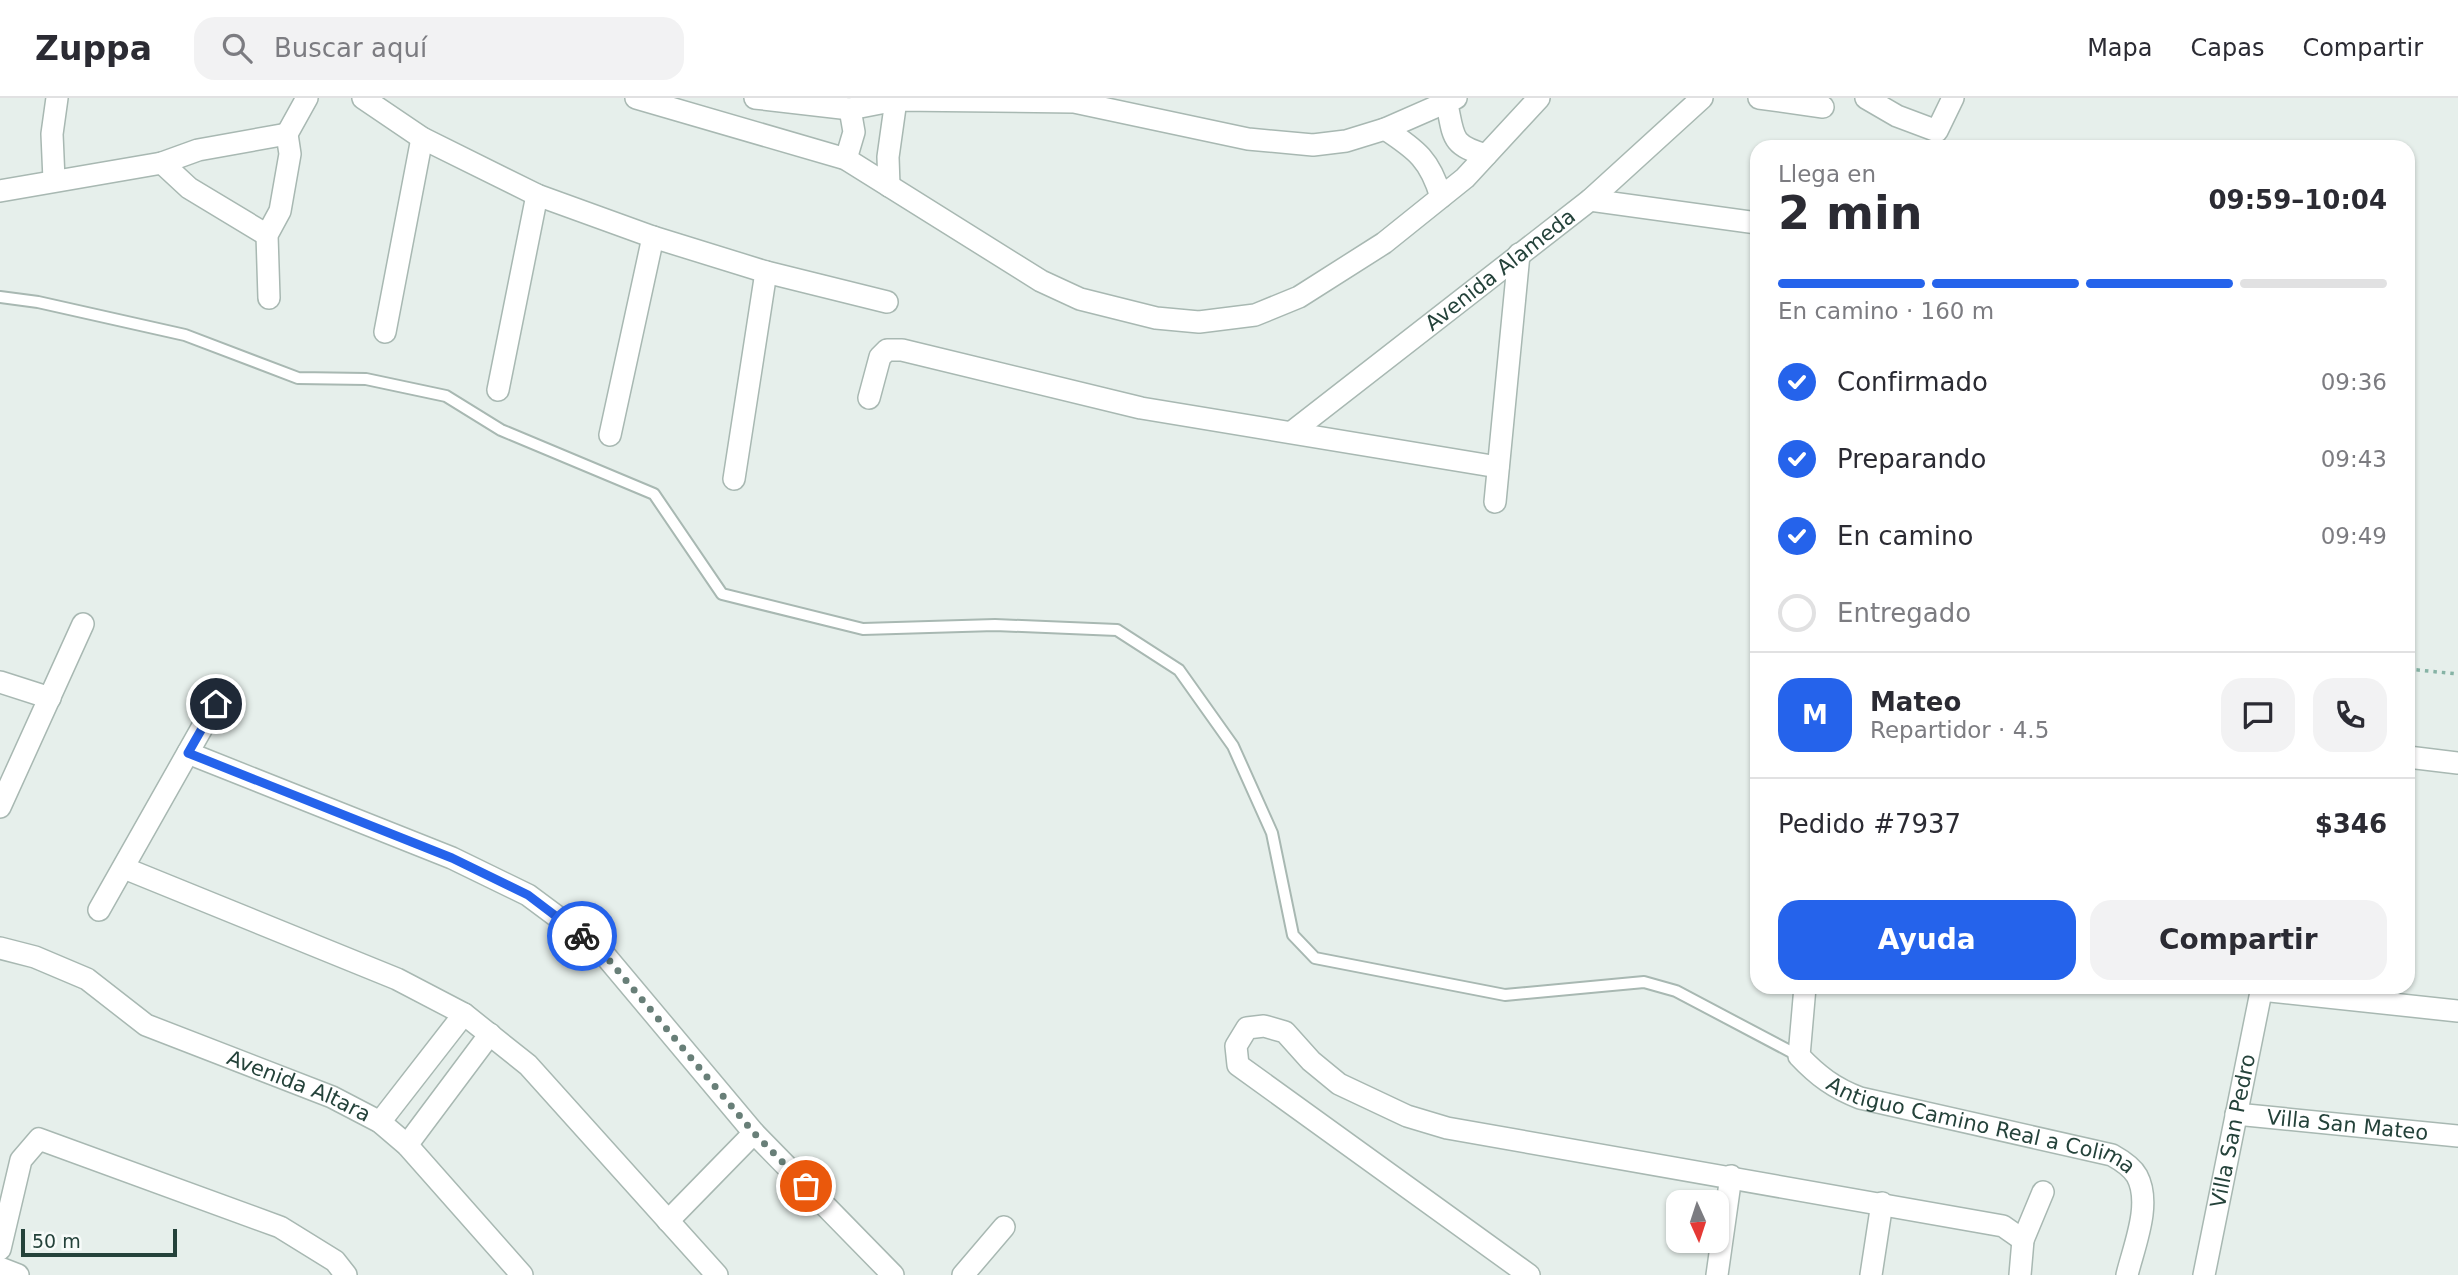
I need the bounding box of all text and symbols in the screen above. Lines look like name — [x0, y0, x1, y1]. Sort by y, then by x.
search box — [194, 17, 684, 80]
text: Zuppa — [35, 29, 152, 68]
icon: search — [218, 29, 256, 67]
text: Buscar aquí — [274, 33, 427, 63]
text: Mapa — [2087, 34, 2153, 62]
text: Capas — [2191, 34, 2264, 62]
text: Compartir — [2302, 34, 2423, 62]
text: Llega en — [1778, 161, 1876, 187]
text: 09:59–10:04 — [2208, 185, 2387, 215]
text: 2 min — [1778, 186, 1922, 240]
street label: Avenida Alameda — [1421, 204, 1580, 336]
text: En camino · 160 m — [1778, 298, 1994, 324]
icon: check — [1778, 363, 1816, 401]
text: Confirmado — [1837, 367, 1988, 397]
text: 09:36 — [2321, 369, 2387, 395]
icon: check — [1778, 440, 1816, 478]
text: Preparando — [1837, 444, 1986, 474]
text: 09:43 — [2321, 446, 2387, 472]
icon: check — [1778, 517, 1816, 555]
text: En camino — [1837, 521, 1973, 551]
text: 09:49 — [2321, 523, 2387, 549]
text: Entregado — [1837, 598, 1971, 628]
pin — [186, 674, 246, 734]
button: chat — [2221, 678, 2295, 752]
button: phone — [2313, 678, 2387, 752]
icon: home — [197, 685, 235, 723]
text: Mateo — [1870, 687, 1961, 717]
text: M — [1802, 700, 1828, 730]
text: Repartidor · 4.5 — [1870, 717, 2049, 743]
text: Pedido #7937 — [1778, 809, 1961, 839]
text: $346 — [2315, 809, 2387, 839]
button: Ayuda — [1778, 900, 2076, 980]
button: Compartir — [2090, 900, 2387, 980]
courier — [547, 901, 617, 971]
icon: bike — [563, 917, 601, 955]
street label: Avenida Altara — [224, 1046, 375, 1127]
street label: Villa San Pedro — [2206, 1052, 2260, 1210]
street label: Antiguo Camino Real a Colima — [1822, 1072, 2140, 1179]
street label: Villa San Mateo — [2266, 1105, 2429, 1145]
pin — [776, 1156, 836, 1216]
icon: bag — [787, 1167, 825, 1205]
north arrow — [1666, 1190, 1729, 1253]
map controls — [1666, 1190, 1729, 1253]
scale bar — [21, 1226, 177, 1258]
text: 50 m — [32, 1230, 81, 1252]

